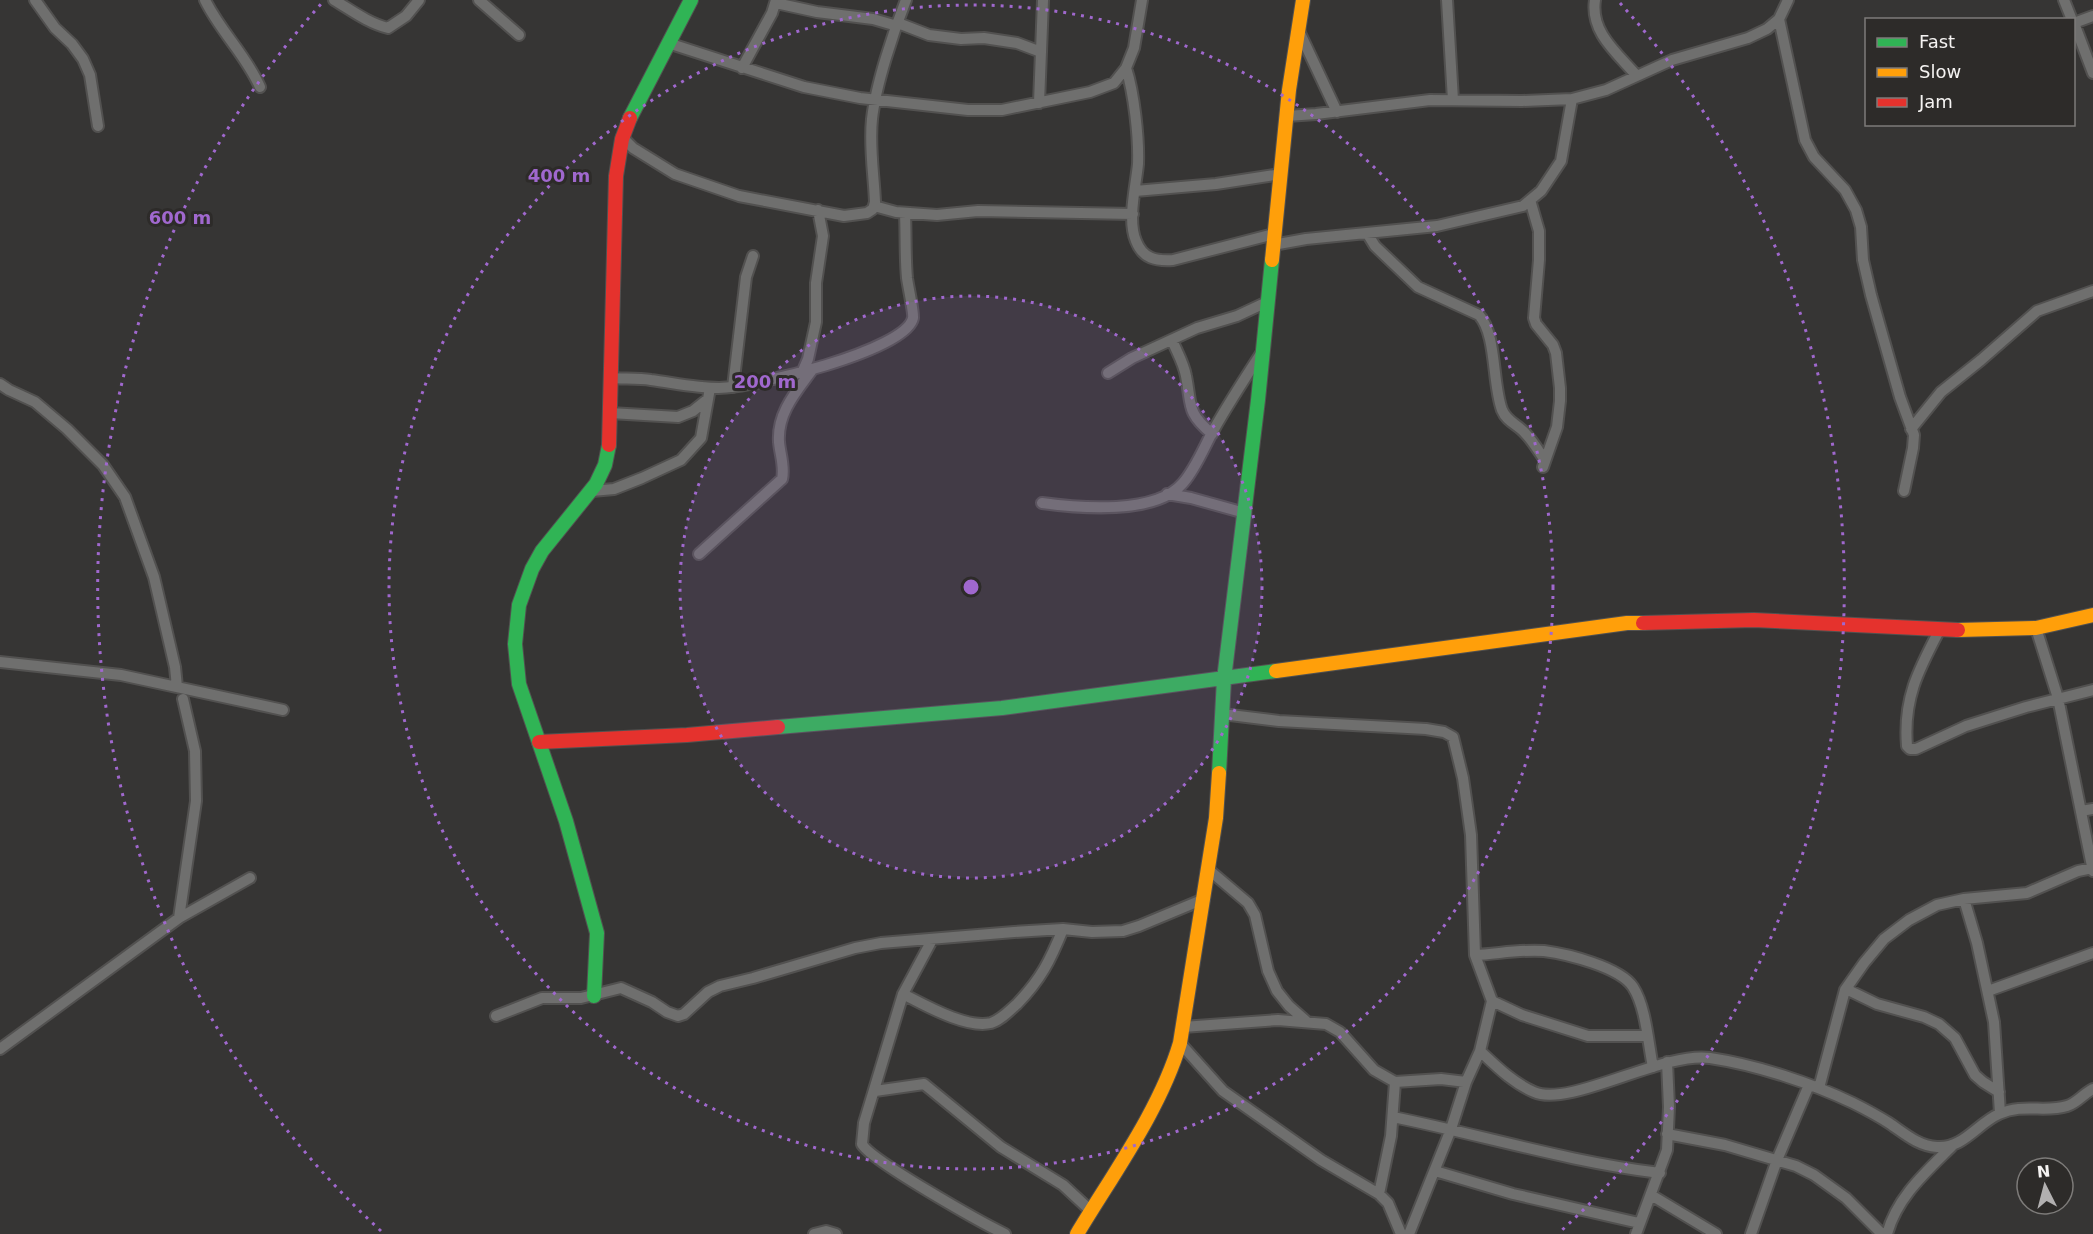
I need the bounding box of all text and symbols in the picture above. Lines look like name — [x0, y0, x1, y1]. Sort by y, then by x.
legend — [1865, 18, 2075, 126]
text: Fast — [1919, 31, 1955, 52]
text: Slow — [1919, 61, 1961, 82]
text: Jam — [1918, 91, 1953, 112]
text: 400 m — [528, 165, 590, 186]
text: 600 m — [149, 207, 211, 228]
text: 200 m — [734, 371, 796, 392]
centre of rings — [961, 577, 981, 597]
north arrow — [2015, 1156, 2075, 1216]
text: N — [2036, 1161, 2051, 1182]

